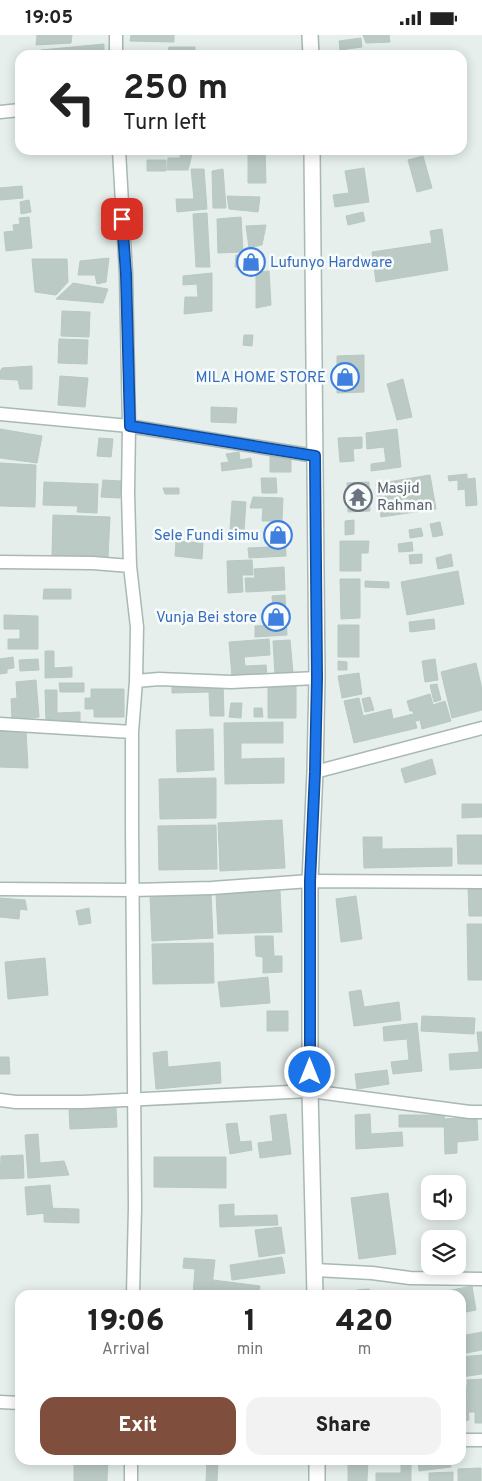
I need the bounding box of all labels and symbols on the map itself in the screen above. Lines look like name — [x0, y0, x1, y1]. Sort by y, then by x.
pin — [101, 198, 143, 240]
shop icon: Lufunyo Hardware — [236, 247, 266, 277]
place label: Lufunyo Hardware — [270, 254, 392, 273]
shop icon: MILA HOME STORE — [330, 362, 360, 392]
place label: MILA HOME STORE — [196, 369, 326, 388]
place label: Masjid Rahman — [377, 480, 433, 516]
temple icon: Masjid Rahman — [343, 482, 373, 512]
shop icon: Sele Fundi simu — [263, 520, 293, 550]
place label: Sele Fundi simu — [154, 527, 259, 546]
shop icon: Vunja Bei store — [261, 602, 291, 632]
place label: Vunja Bei store — [156, 609, 257, 628]
position arrow — [283, 1045, 335, 1097]

